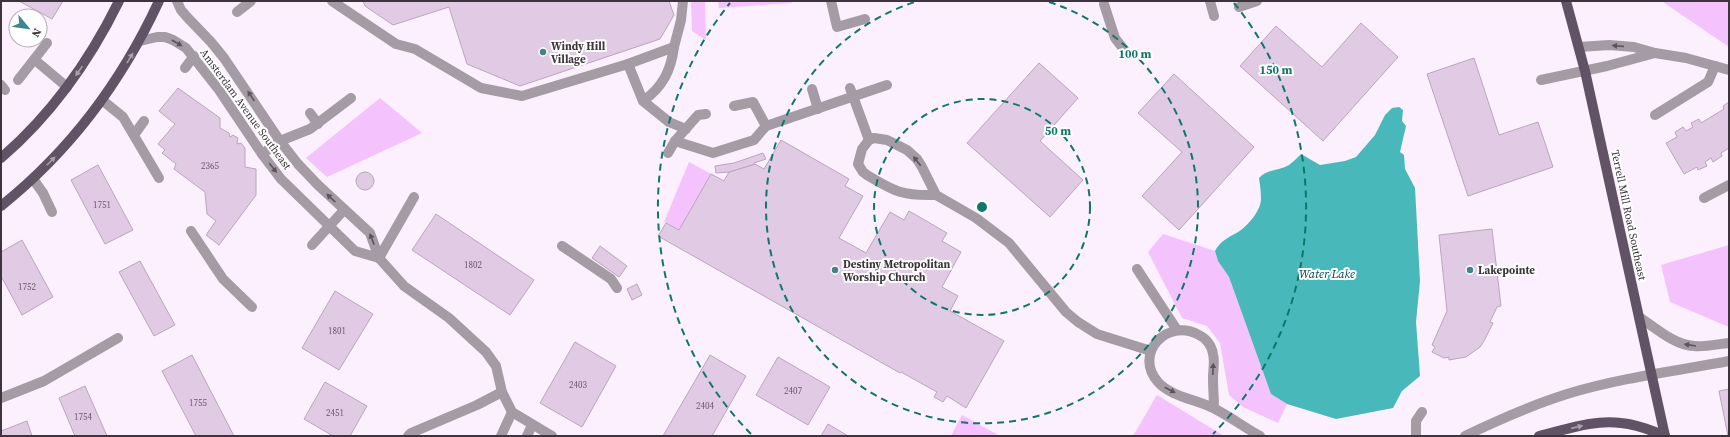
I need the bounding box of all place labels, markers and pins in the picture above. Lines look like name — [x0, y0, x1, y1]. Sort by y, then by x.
place label: Windy Hill Village — [551, 39, 606, 67]
marker: Windy Hill Village — [538, 47, 548, 57]
centre of rings — [975, 200, 989, 214]
place label: Destiny Metropolitan Worship Church — [843, 257, 951, 285]
place label: Lakepointe — [1478, 263, 1535, 278]
marker: Destiny Metropolitan Worship Church — [830, 265, 840, 275]
marker: Lakepointe — [1465, 265, 1475, 275]

